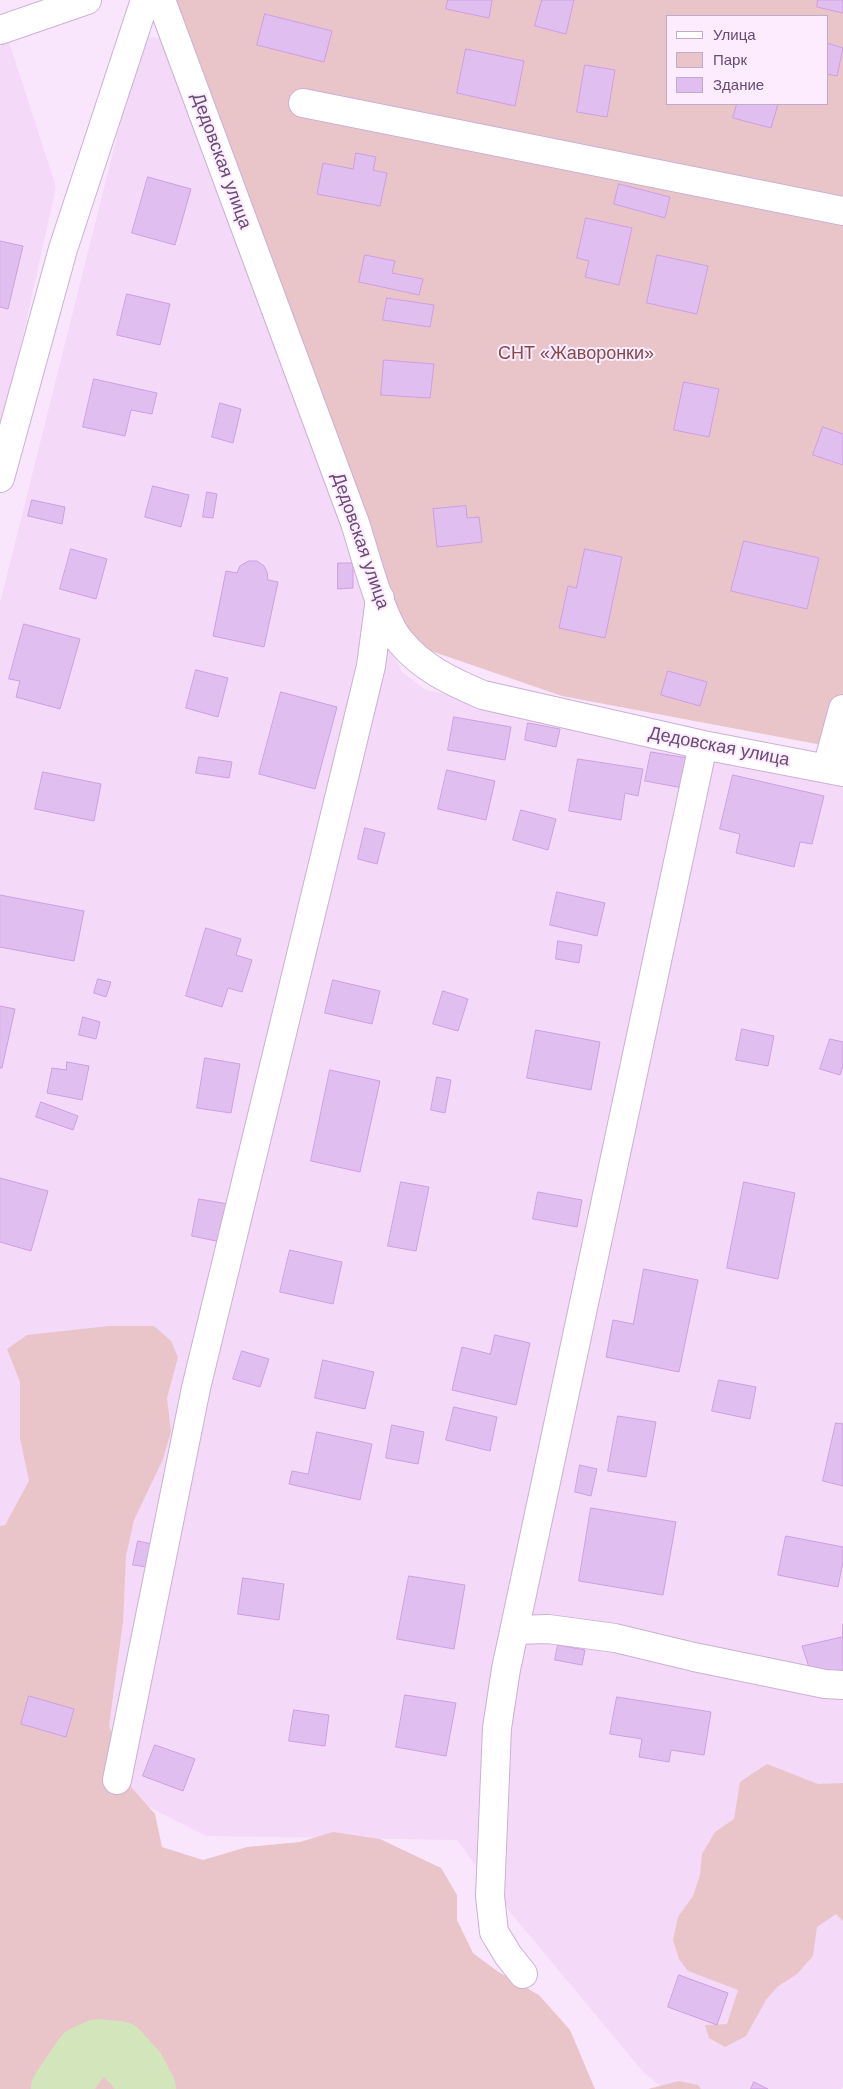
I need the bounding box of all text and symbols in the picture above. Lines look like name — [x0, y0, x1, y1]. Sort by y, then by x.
legend — [666, 15, 828, 105]
text: Улица — [713, 26, 756, 43]
text: Парк — [713, 51, 747, 68]
text: Здание — [713, 76, 764, 93]
street label: Дедовская улица — [186, 90, 256, 232]
park label: СНТ «Жаворонки» — [498, 343, 654, 365]
street label: Дедовская улица — [326, 470, 394, 612]
street label: Дедовская улица — [647, 723, 791, 771]

